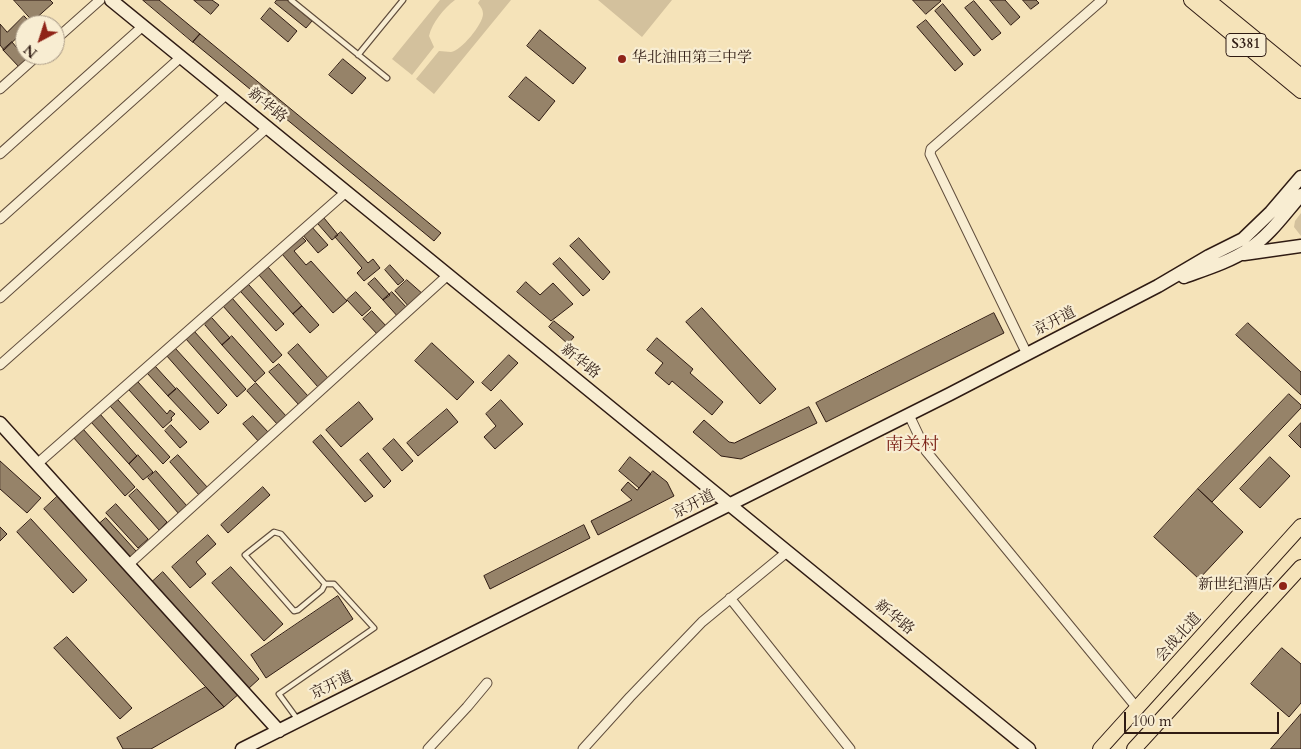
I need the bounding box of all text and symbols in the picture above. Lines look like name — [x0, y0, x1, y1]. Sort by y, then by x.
north arrow — [15, 15, 65, 65]
road number: S381 — [1226, 34, 1266, 56]
text: N — [20, 40, 41, 62]
place label: 华北油田第三中学 — [632, 50, 752, 68]
marker: 华北油田第三中学 — [616, 53, 628, 65]
street label: 新华路 — [244, 85, 290, 127]
street label: 京开道 — [1031, 304, 1079, 340]
street label: 新华路 — [557, 341, 603, 383]
district label: 南关村 — [885, 435, 939, 457]
street label: 京开道 — [670, 487, 718, 523]
place label: 新世纪酒店 — [1198, 577, 1273, 595]
marker: 新世纪酒店 — [1277, 580, 1289, 592]
street label: 新华路 — [871, 597, 917, 639]
street label: 会战北道 — [1152, 610, 1206, 666]
street label: 京开道 — [308, 668, 356, 704]
scale bar — [1126, 702, 1281, 734]
text: 100 m — [1132, 711, 1172, 731]

